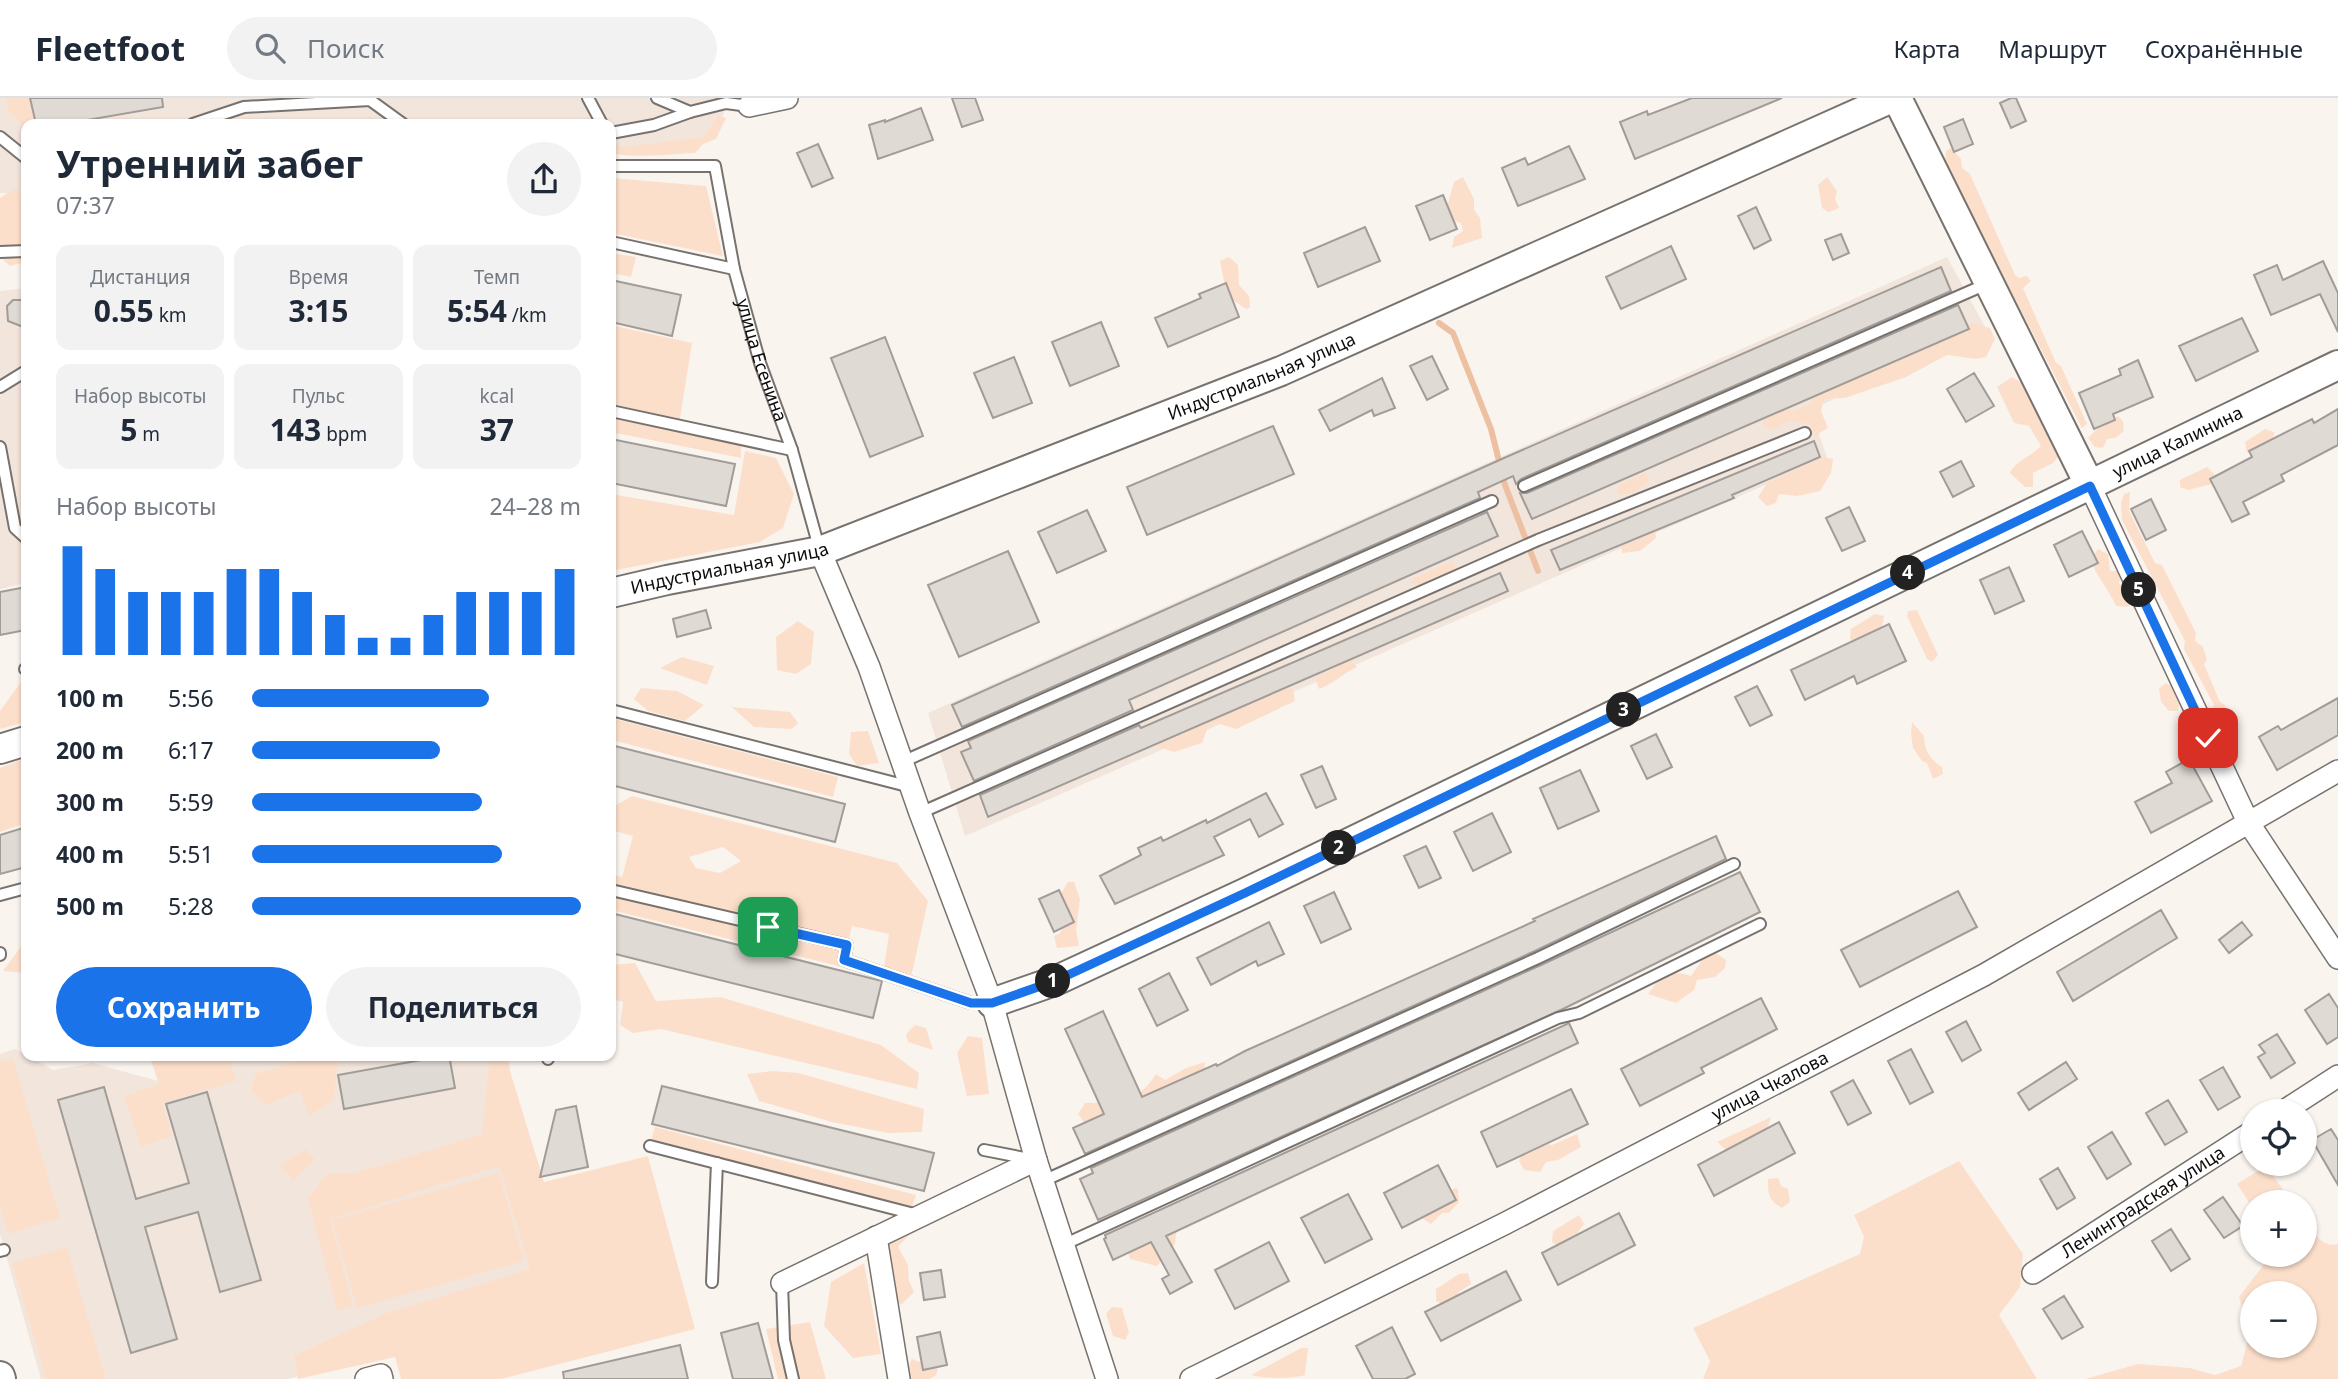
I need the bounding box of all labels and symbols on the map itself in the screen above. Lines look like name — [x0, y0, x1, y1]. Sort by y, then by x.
street label: улица Есенина — [732, 296, 793, 425]
street label: Индустриальная улица — [1164, 326, 1359, 425]
street label: улица Калинина — [2108, 400, 2246, 483]
street label: Индустриальная улица — [628, 536, 832, 599]
pin: 4 — [1890, 556, 1926, 590]
pin: 5 — [2122, 573, 2156, 608]
pin: 3 — [1606, 692, 1642, 728]
pin — [2178, 708, 2238, 768]
pin: 2 — [1322, 830, 1356, 866]
pin — [738, 897, 798, 957]
pin: 1 — [1036, 964, 1070, 998]
street label: улица Чкалова — [1707, 1045, 1832, 1125]
street label: Ленинградская улица — [2056, 1140, 2229, 1263]

